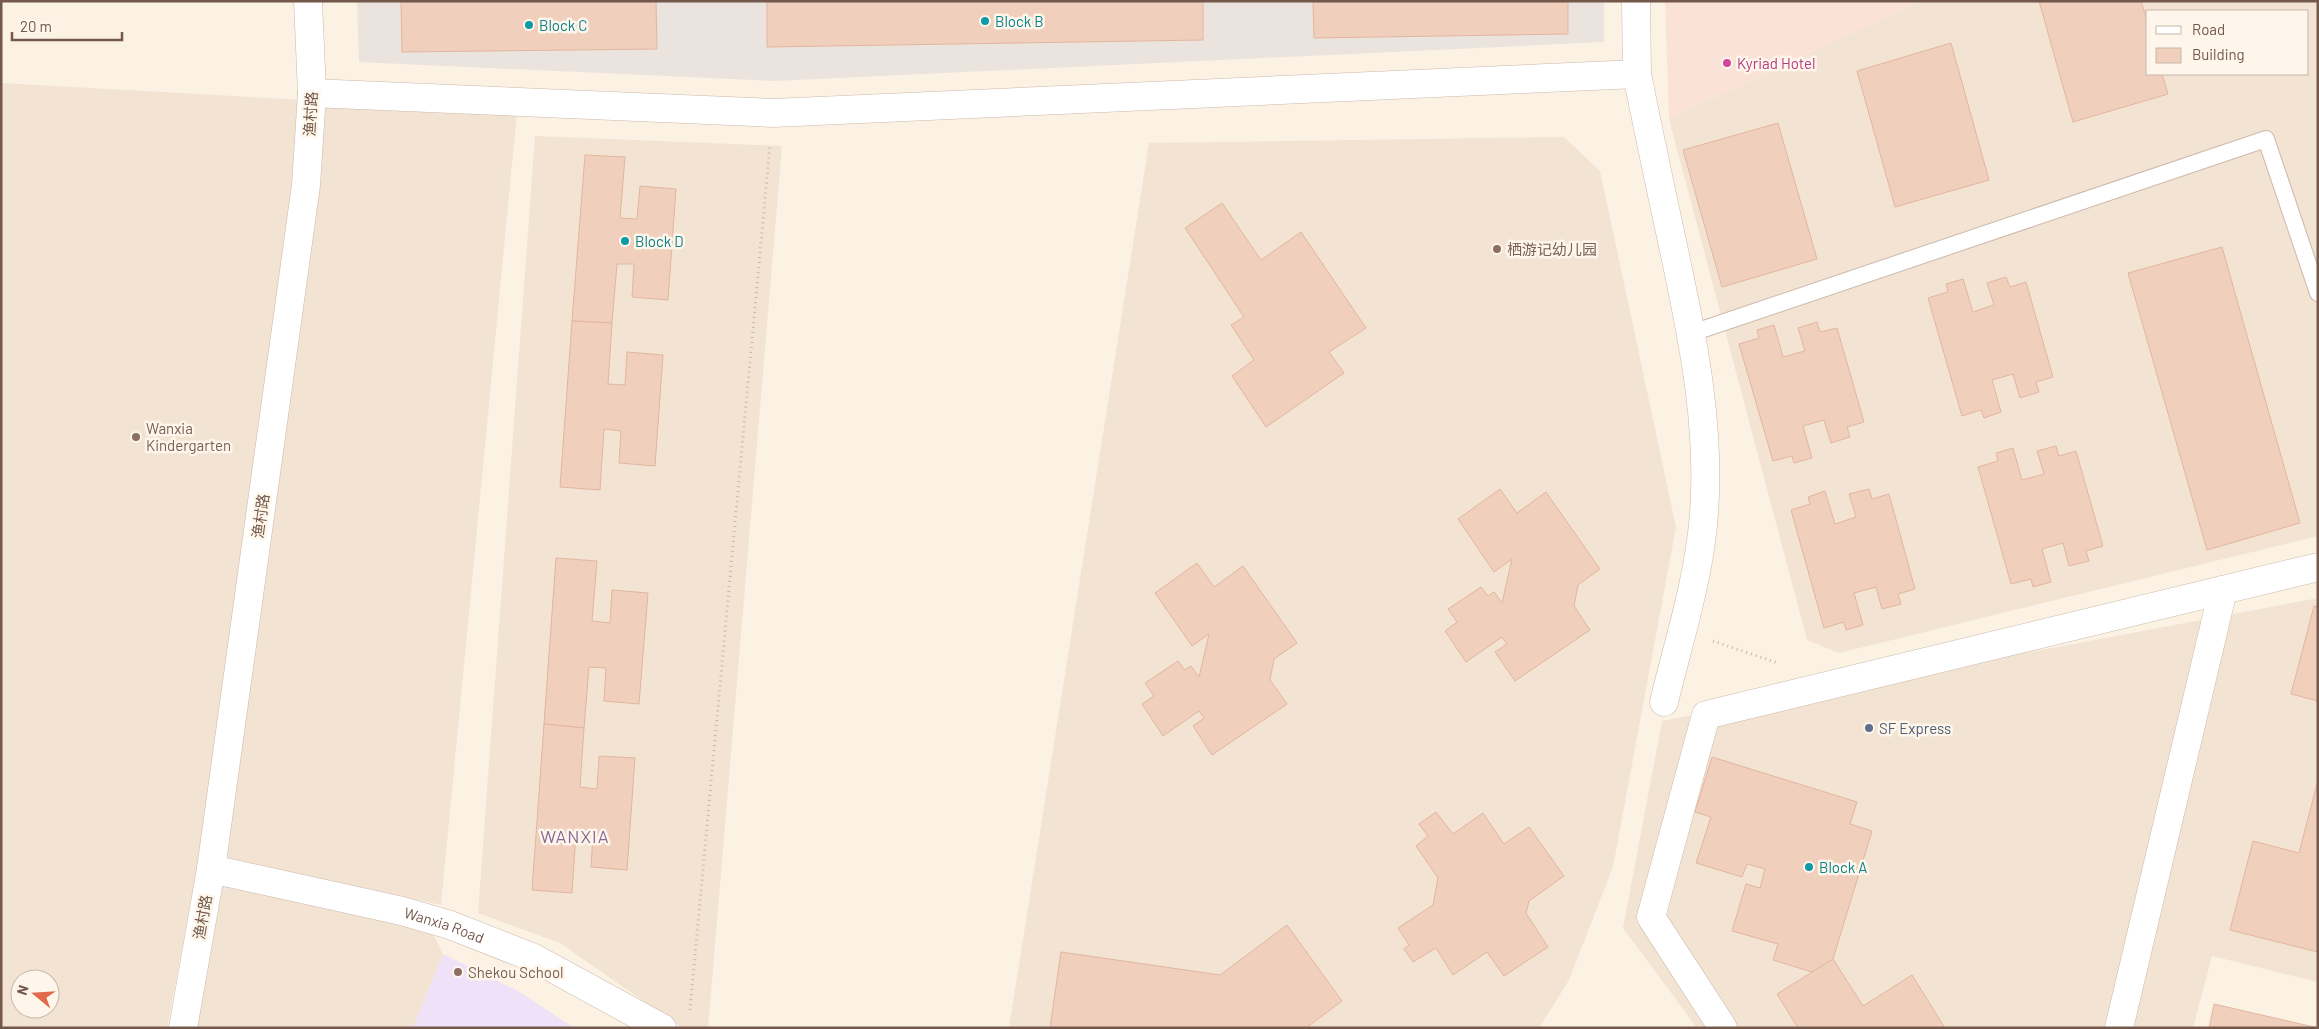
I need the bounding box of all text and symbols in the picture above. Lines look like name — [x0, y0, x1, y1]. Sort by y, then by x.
scale bar — [12, 10, 122, 42]
legend — [2146, 10, 2309, 75]
place label: Block B — [995, 12, 1044, 30]
marker: Block B — [979, 15, 991, 27]
place label: Block C — [539, 16, 587, 34]
text: 20 m — [20, 17, 52, 35]
marker: Block C — [523, 19, 535, 31]
text: Road — [2192, 20, 2225, 38]
text: Building — [2192, 45, 2245, 63]
place label: Kyriad Hotel — [1737, 54, 1816, 72]
marker: Kyriad Hotel — [1721, 57, 1733, 69]
street label: 渔村路 — [300, 91, 320, 137]
place label: Block D — [635, 232, 684, 250]
marker: Block D — [619, 235, 631, 247]
place label: 栖游记幼儿园 — [1507, 240, 1597, 258]
marker: 栖游记幼儿园 — [1491, 243, 1503, 255]
place label: Wanxia Kindergarten — [146, 419, 231, 454]
marker: Wanxia Kindergarten — [130, 431, 142, 443]
street label: 渔村路 — [248, 492, 272, 540]
place label: SF Express — [1879, 719, 1951, 737]
marker: SF Express — [1863, 722, 1875, 734]
district label: WANXIA — [540, 825, 610, 847]
place label: Block A — [1819, 858, 1867, 876]
marker: Block A — [1803, 861, 1815, 873]
street label: 渔村路 — [189, 893, 215, 941]
street label: Wanxia Road — [402, 903, 487, 947]
place label: Shekou School — [468, 963, 564, 981]
marker: Shekou School — [452, 966, 464, 978]
north arrow — [10, 969, 60, 1019]
text: N — [13, 983, 32, 997]

